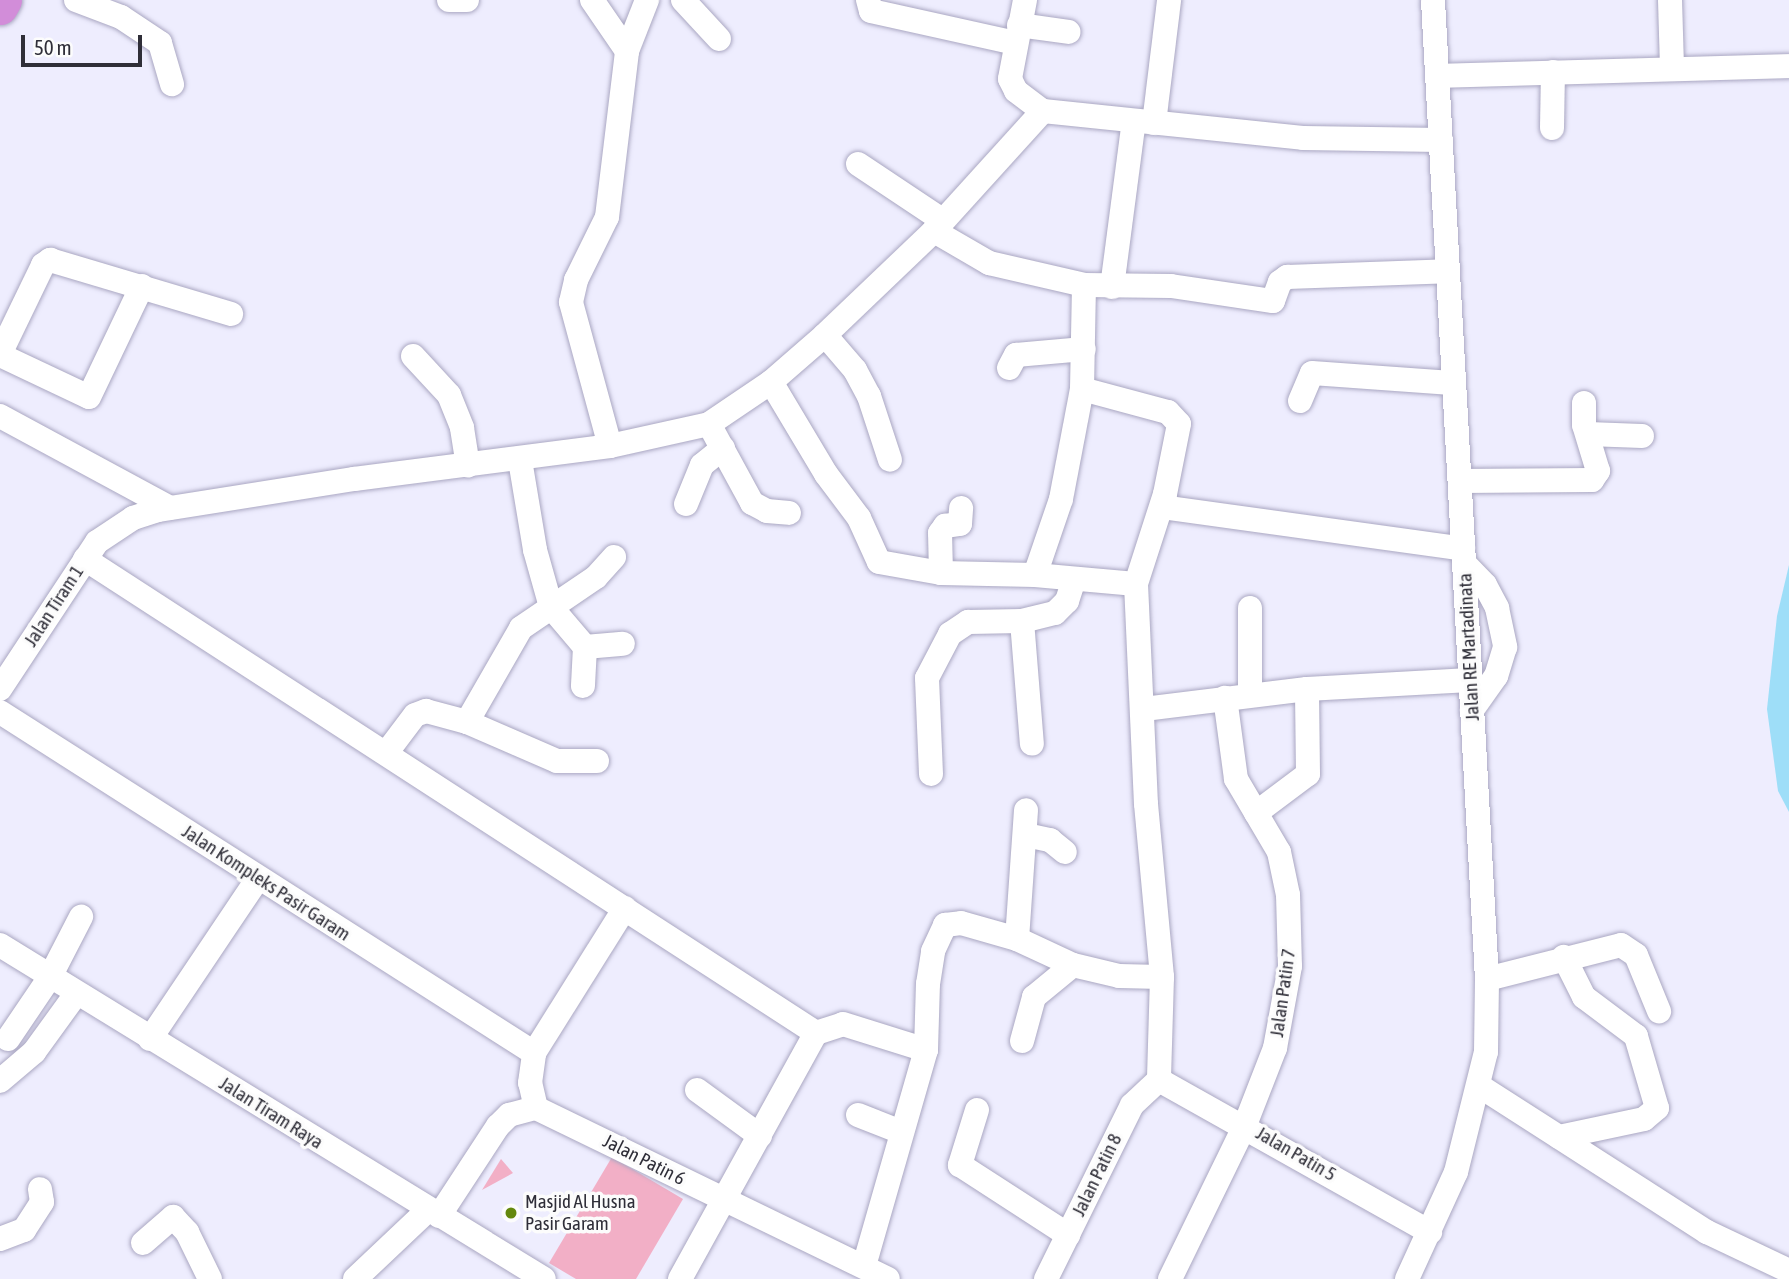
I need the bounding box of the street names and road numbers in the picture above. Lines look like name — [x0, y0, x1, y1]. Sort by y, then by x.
street label: Jalan Tiram 1 — [19, 561, 89, 651]
street label: Jalan RE Martadinata — [1454, 573, 1484, 721]
street label: Jalan Kompleks Pasir Garam — [178, 820, 354, 946]
street label: Jalan Patin 7 — [1266, 947, 1300, 1039]
street label: Jalan Tiram Raya — [215, 1072, 327, 1154]
street label: Jalan Patin 5 — [1252, 1122, 1340, 1186]
street label: Jalan Patin 6 — [599, 1130, 689, 1190]
street label: Jalan Patin 8 — [1067, 1130, 1127, 1220]

